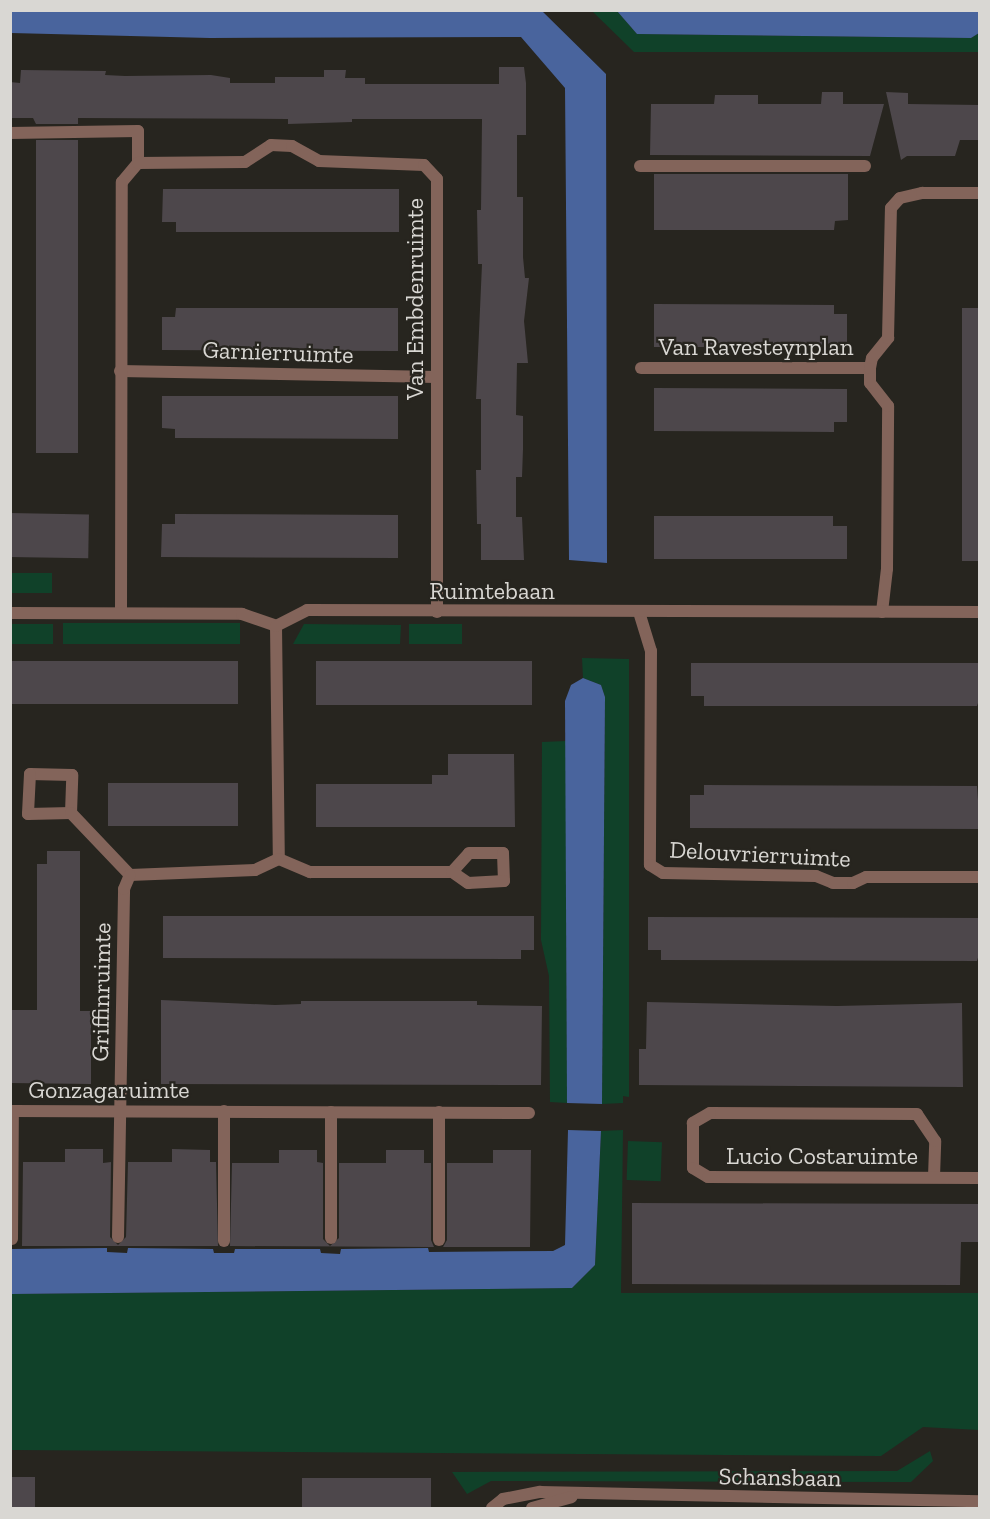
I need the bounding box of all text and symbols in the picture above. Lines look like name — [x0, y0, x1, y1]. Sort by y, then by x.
street label: Van Embdenruimte — [401, 198, 429, 400]
street label: Van Ravesteynplan — [658, 333, 854, 361]
street label: Garnierruimte — [202, 335, 354, 369]
street label: Ruimtebaan — [429, 577, 555, 605]
street label: Delouvrierruimte — [669, 835, 851, 873]
street label: Griffinruimte — [85, 922, 117, 1062]
street label: Gonzagaruimte — [28, 1076, 190, 1104]
street label: Lucio Costaruimte — [726, 1142, 918, 1170]
street label: Schansbaan — [718, 1462, 842, 1492]

